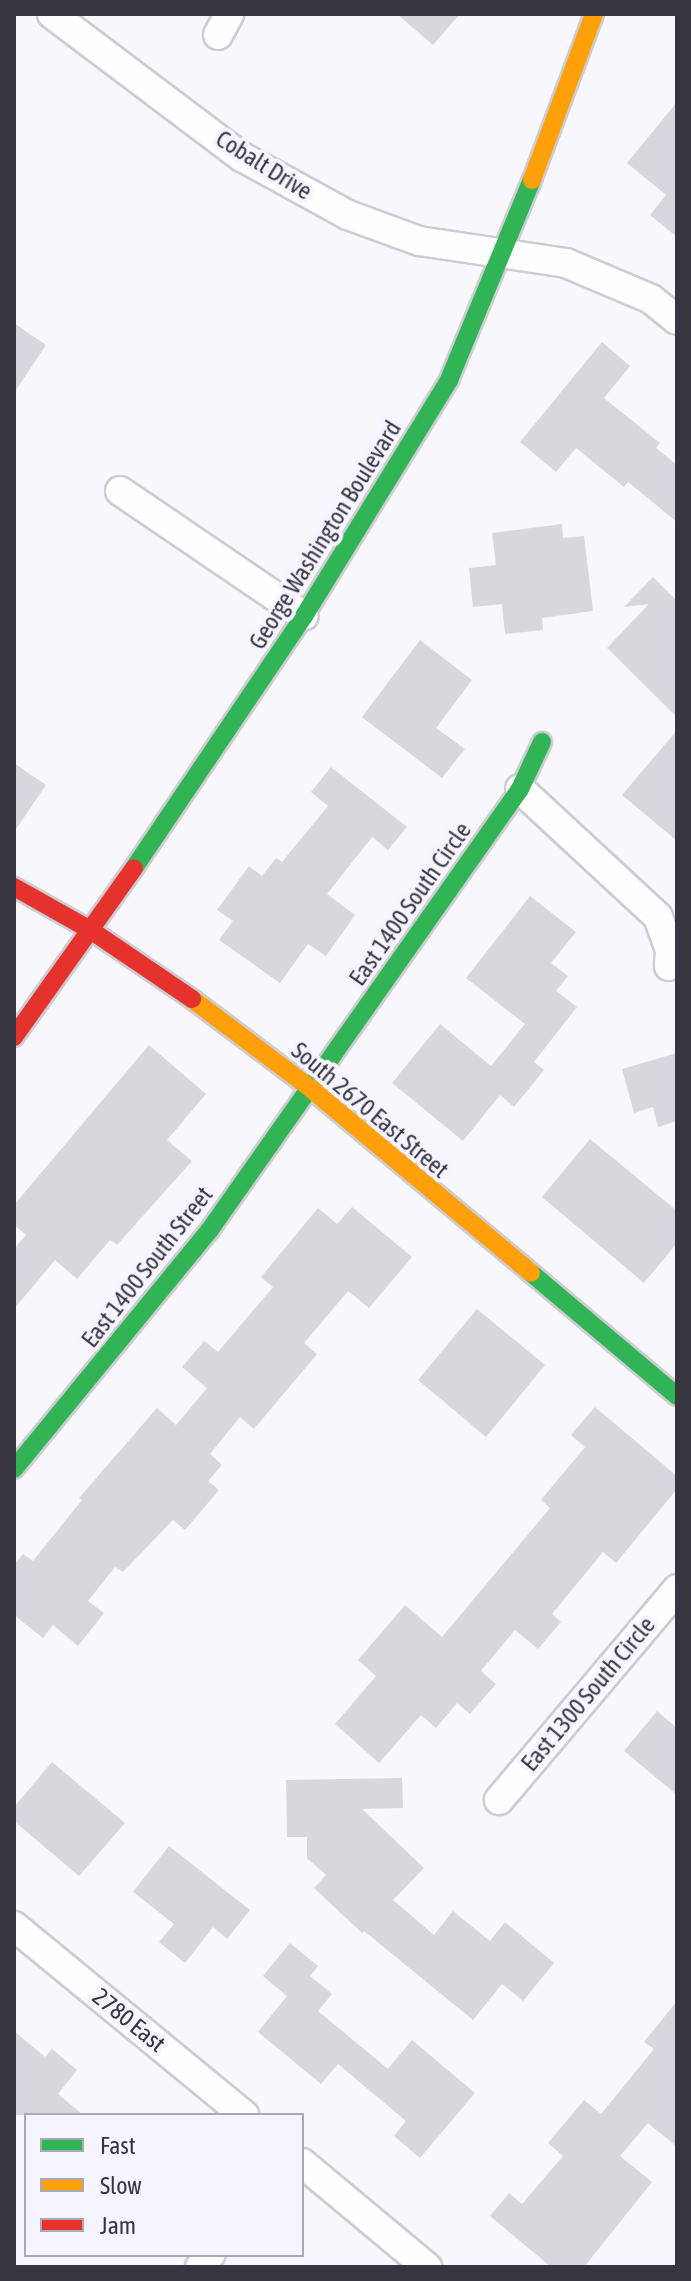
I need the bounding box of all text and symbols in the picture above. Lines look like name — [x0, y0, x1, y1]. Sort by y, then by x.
street label: Cobalt Drive — [211, 124, 317, 206]
street label: George Washington Boulevard — [243, 416, 407, 654]
street label: East 1400 South Circle — [343, 817, 477, 991]
street label: South 2670 East Street — [286, 1036, 454, 1184]
street label: East 1400 South Street — [75, 1181, 219, 1353]
street label: East 1300 South Circle — [515, 1611, 661, 1777]
street label: 2780 East — [87, 1982, 171, 2058]
legend — [24, 2113, 304, 2257]
text: Fast — [100, 2132, 136, 2159]
text: Slow — [100, 2172, 142, 2199]
text: Jam — [100, 2212, 136, 2239]

